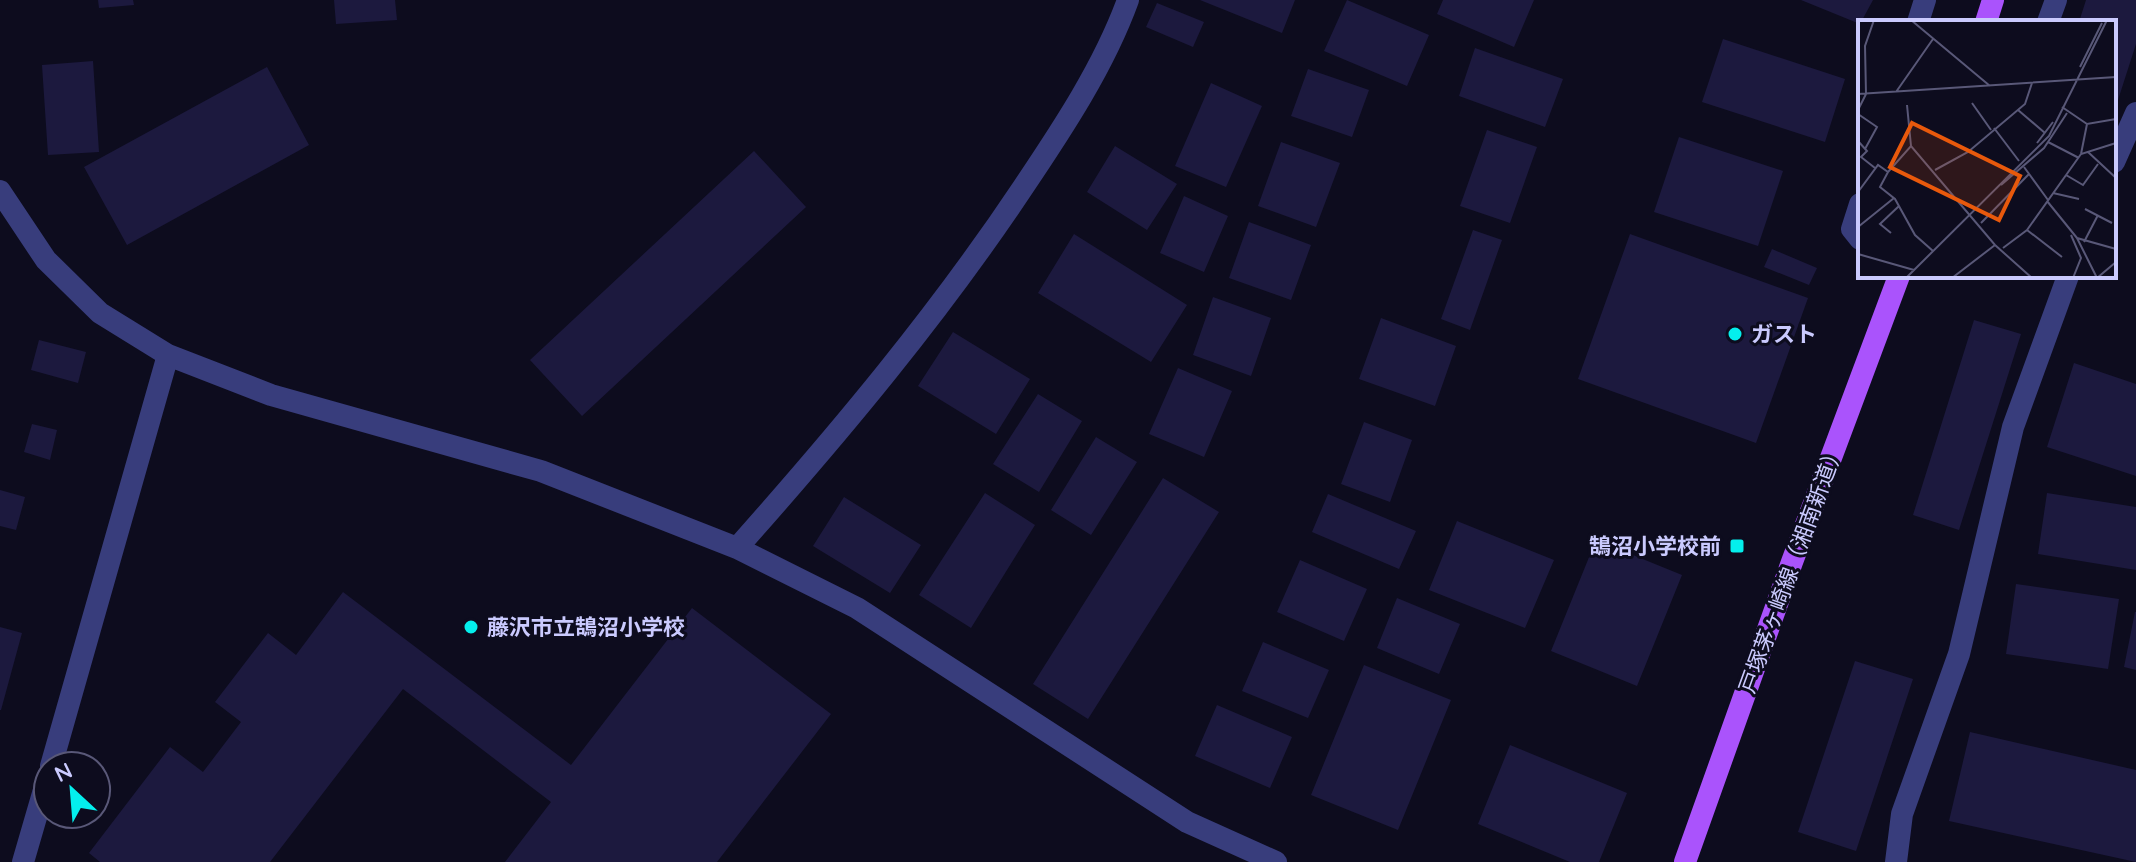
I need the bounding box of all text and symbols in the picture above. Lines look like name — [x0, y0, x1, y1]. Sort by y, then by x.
inset map — [1858, 20, 2116, 278]
place label: ガスト — [1751, 320, 1817, 348]
marker: ガスト — [1726, 325, 1744, 343]
street label: 戸塚茅ヶ崎線（湘南新道） — [1733, 439, 1849, 697]
place label: 鵠沼小学校前 — [1589, 532, 1721, 560]
marker: 鵠沼小学校前 — [1728, 537, 1746, 555]
place label: 藤沢市立鵠沼小学校 — [487, 613, 685, 641]
marker: 藤沢市立鵠沼小学校 — [462, 618, 480, 636]
north arrow — [32, 750, 112, 830]
text: N — [50, 756, 77, 788]

